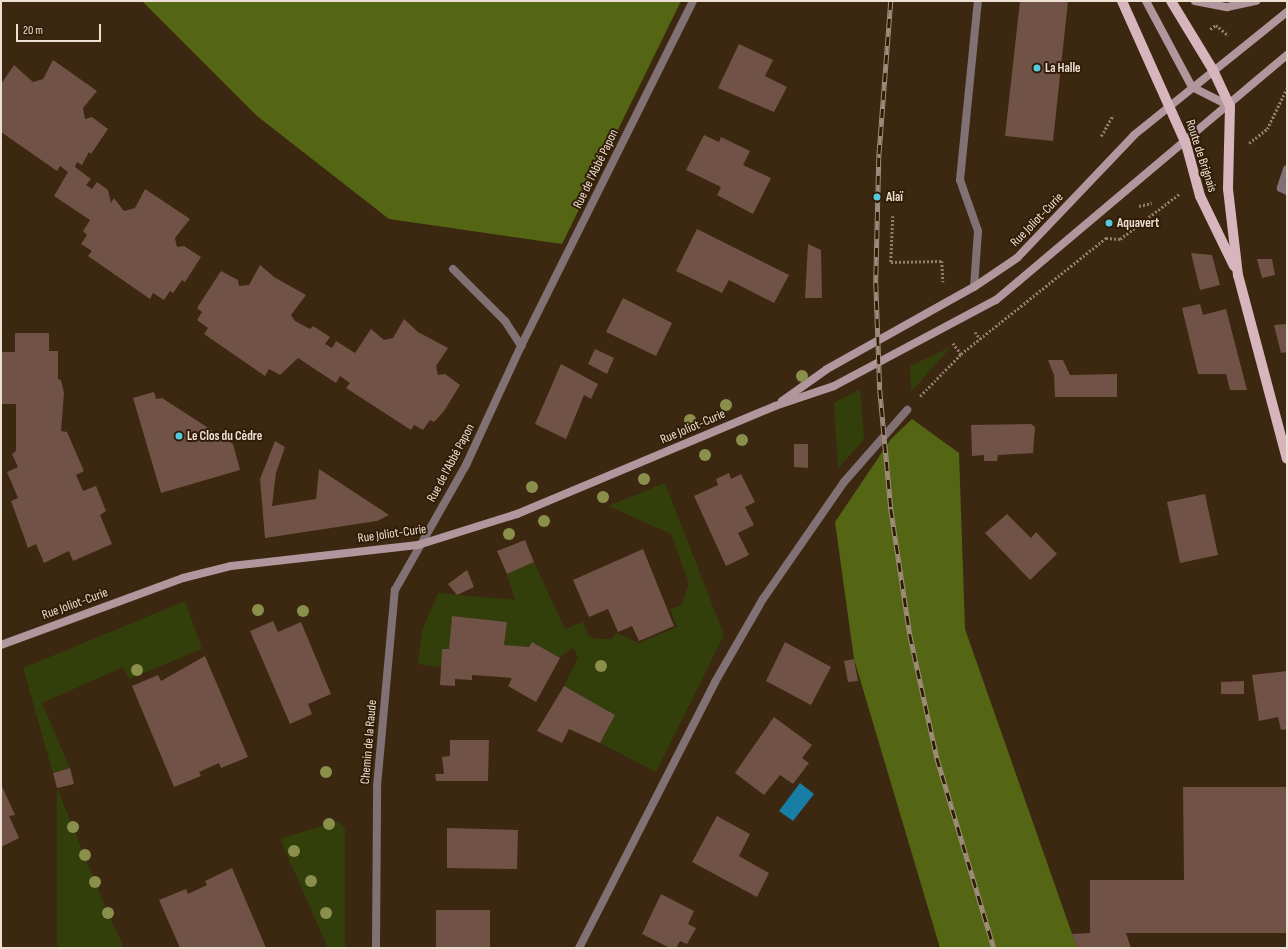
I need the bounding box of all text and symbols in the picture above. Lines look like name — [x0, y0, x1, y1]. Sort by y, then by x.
scale bar — [18, 16, 103, 42]
text: 20 m — [23, 23, 43, 38]
place label: La Halle — [1045, 60, 1081, 76]
marker: La Halle — [1032, 63, 1042, 73]
street label: Route de Brignais — [1182, 118, 1220, 194]
street label: Rue de l'Abbé Papon — [570, 127, 622, 211]
place label: Alaï — [886, 189, 903, 205]
street label: Rue Joliot-Curie — [1007, 190, 1067, 250]
marker: Alaï — [871, 191, 883, 203]
place label: Aquavert — [1117, 215, 1159, 231]
marker: Aquavert — [1104, 218, 1114, 228]
street label: Rue Joliot-Curie — [658, 406, 728, 448]
street label: Rue de l'Abbé Papon — [424, 421, 478, 505]
place label: Le Clos du Cèdre — [187, 428, 262, 444]
marker: Le Clos du Cèdre — [174, 431, 184, 441]
street label: Rue Joliot-Curie — [357, 521, 427, 547]
street label: Rue Joliot-Curie — [40, 585, 110, 623]
street label: Chemin de la Raude — [358, 699, 380, 785]

